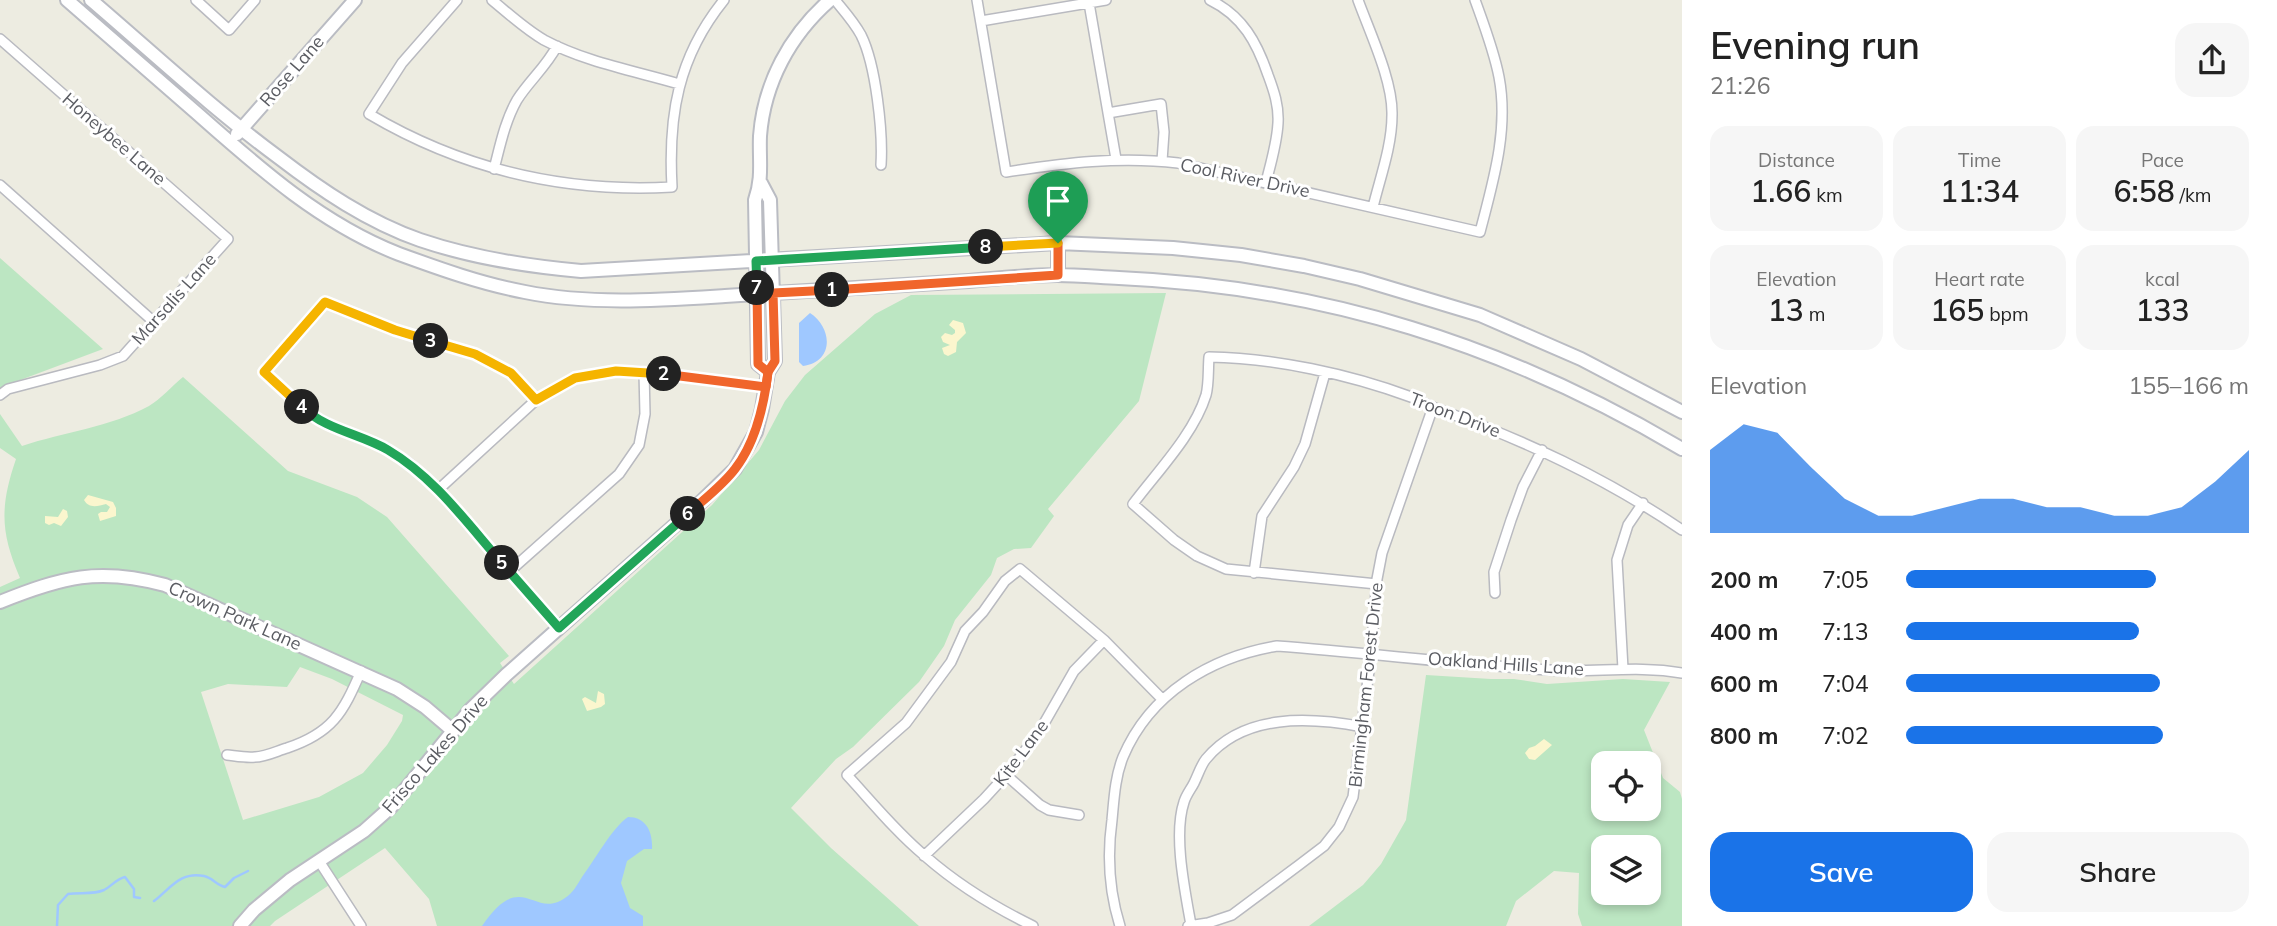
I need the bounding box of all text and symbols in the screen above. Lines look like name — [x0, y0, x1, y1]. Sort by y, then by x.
text: Evening run — [1710, 21, 1920, 69]
button: share — [2175, 23, 2249, 97]
street label: Rose Lane — [254, 30, 329, 111]
text: 21:26 — [1710, 71, 1770, 100]
street label: Honeybee Lane — [58, 87, 171, 190]
text: Distance — [1758, 148, 1835, 172]
text: Time — [1958, 148, 2001, 172]
text: Pace — [2141, 148, 2184, 172]
street label: Cool River Drive — [1178, 153, 1312, 202]
pin — [1028, 171, 1088, 243]
text: 1.66 — [1750, 172, 1811, 210]
text: 11:34 — [1940, 172, 2019, 210]
text: 6:58 — [2114, 172, 2175, 210]
icon: arrive — [1039, 182, 1077, 220]
text: km — [1811, 183, 1843, 207]
text: /km — [2175, 183, 2211, 207]
pin: 8 — [968, 230, 1004, 264]
text: 8 — [980, 234, 991, 258]
street label: Marsalis Lane — [126, 248, 221, 349]
text: Elevation — [1756, 267, 1837, 291]
text: Heart rate — [1934, 267, 2025, 291]
text: kcal — [2145, 267, 2180, 291]
pin: 7 — [740, 270, 774, 306]
pin: 1 — [814, 272, 850, 308]
text: 7 — [751, 275, 762, 299]
text: 1 — [826, 277, 837, 301]
text: 13 — [1768, 291, 1804, 329]
text: 165 — [1930, 291, 1984, 329]
text: 133 — [2136, 291, 2190, 329]
text: m — [1804, 302, 1825, 326]
text: bpm — [1984, 302, 2029, 326]
pin: 3 — [414, 324, 448, 358]
text: 3 — [425, 328, 436, 352]
pin: 2 — [646, 356, 682, 392]
text: 2 — [658, 361, 669, 385]
text: Elevation — [1710, 371, 1807, 400]
text: 155–166 m — [2128, 371, 2249, 400]
street label: Troon Drive — [1407, 387, 1504, 442]
pin: 4 — [284, 390, 320, 424]
text: 4 — [296, 394, 307, 418]
pin: 6 — [670, 496, 706, 532]
text: 6 — [682, 501, 693, 525]
pin: 5 — [484, 546, 520, 580]
text: 5 — [496, 550, 507, 574]
text: 200 m — [1710, 565, 1778, 594]
text: 7:05 — [1822, 565, 1869, 594]
street label: Crown Park Lane — [165, 576, 305, 655]
street label: Birmingham Forest Drive — [1343, 581, 1388, 789]
text: 400 m — [1710, 617, 1778, 646]
text: 7:13 — [1822, 617, 1869, 646]
street label: Oakland Hills Lane — [1427, 647, 1585, 680]
text: 600 m — [1710, 669, 1778, 698]
text: 7:04 — [1822, 669, 1869, 698]
street label: Frisco Lakes Drive — [377, 690, 492, 818]
street label: Kite Lane — [988, 715, 1053, 791]
text: 800 m — [1710, 721, 1778, 750]
text: 7:02 — [1822, 721, 1869, 750]
map controls — [1591, 751, 1661, 905]
button: locate — [1591, 751, 1661, 821]
button: Save — [1710, 832, 1973, 912]
button: Share — [1987, 832, 2249, 912]
button: layers — [1591, 835, 1661, 905]

